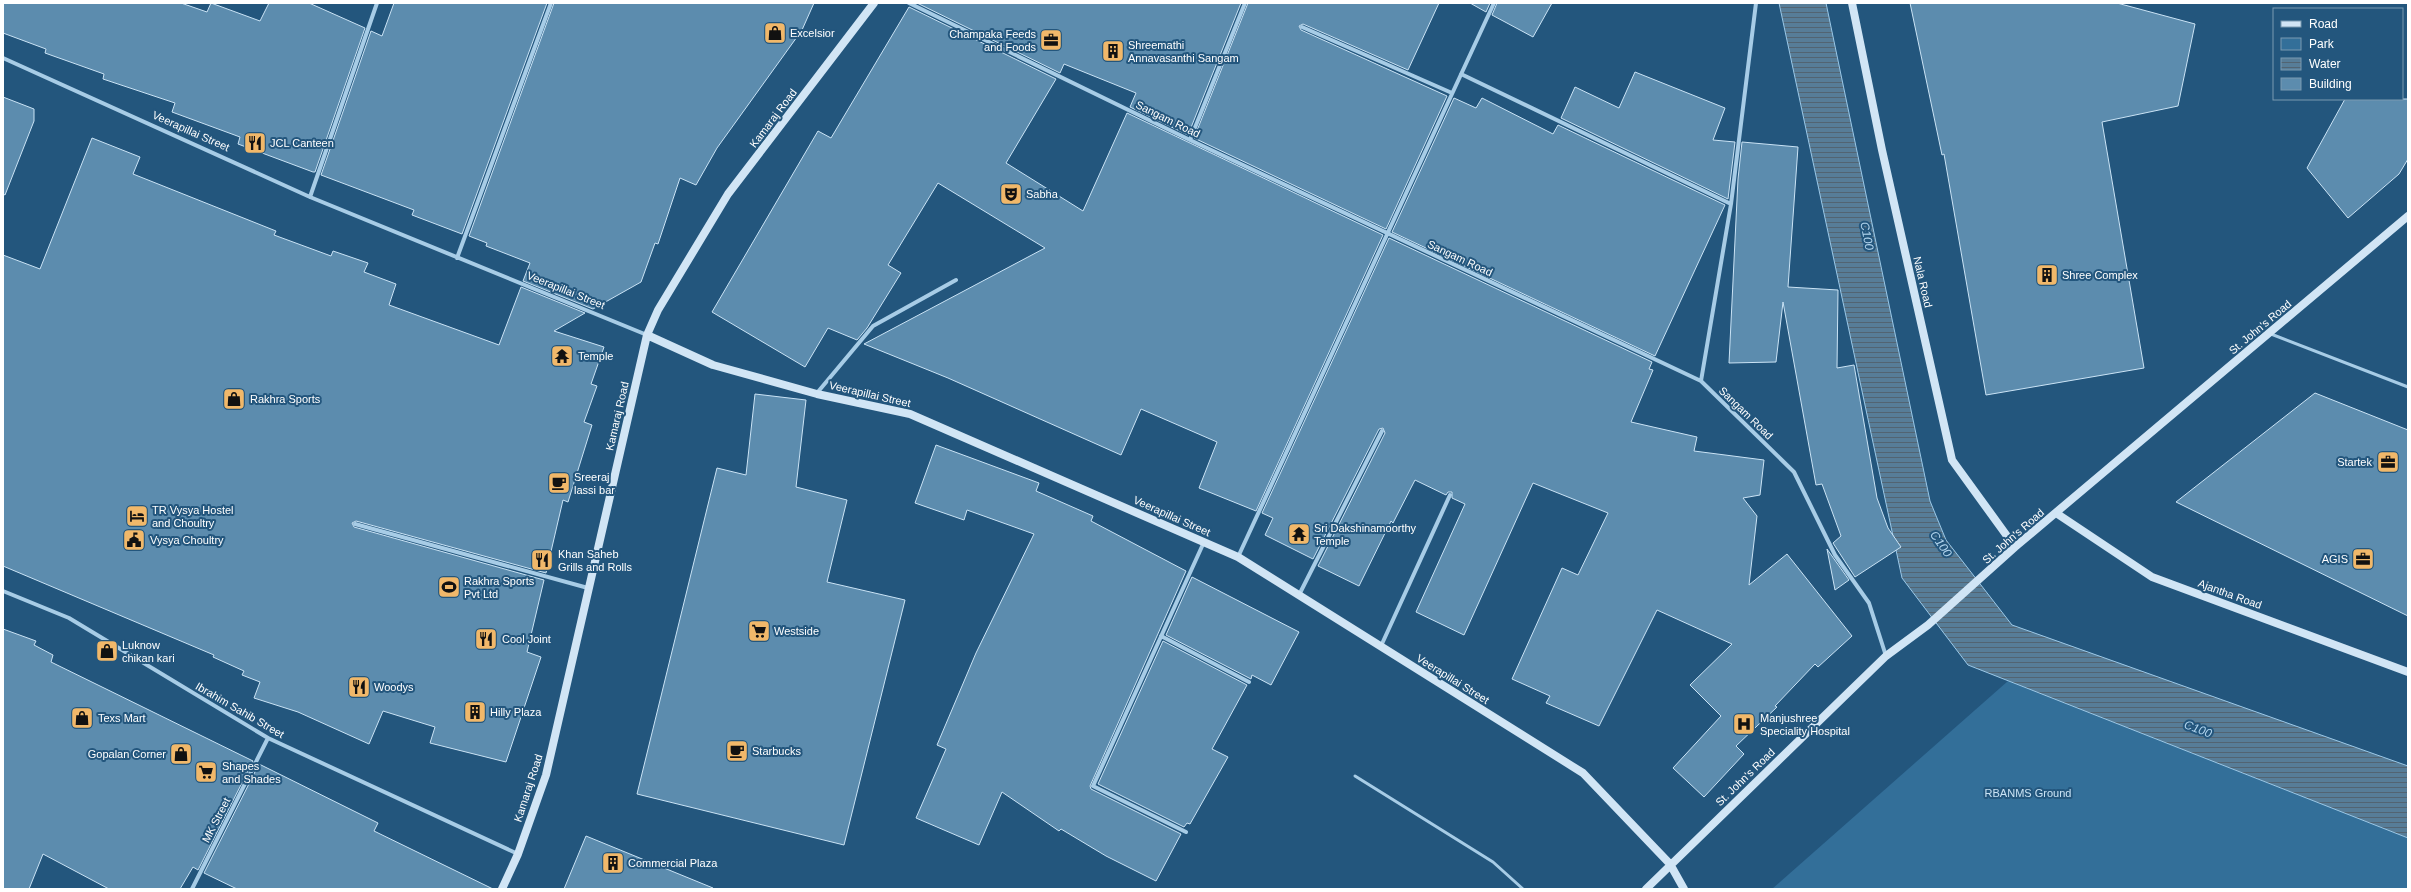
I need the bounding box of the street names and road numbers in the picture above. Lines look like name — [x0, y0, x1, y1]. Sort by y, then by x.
street label: Kamaraj Road — [747, 86, 799, 150]
street label: Sangam Road — [1134, 98, 1202, 140]
street label: Veerapillai Street — [151, 109, 231, 153]
street label: Sangam Road — [1426, 238, 1494, 278]
street label: Nala Road — [1911, 255, 1935, 309]
street label: Veerapillai Street — [525, 269, 607, 311]
street label: St. John's Road — [2227, 298, 2293, 356]
street label: Veerapillai Street — [828, 379, 912, 409]
street label: Kamaraj Road — [603, 380, 631, 452]
street label: Sangam Road — [1717, 384, 1775, 442]
street label: Veerapillai Street — [1132, 494, 1212, 538]
street label: St. John's Road — [1980, 506, 2046, 566]
street label: Ajantha Road — [2197, 577, 2263, 611]
street label: Veerapillai Street — [1415, 652, 1491, 706]
street label: Ibrahim Sahib Street — [194, 680, 286, 740]
street label: St. John's Road — [1713, 746, 1777, 808]
street label: Kamaraj Road — [511, 753, 545, 823]
street label: MK Street — [200, 795, 232, 845]

